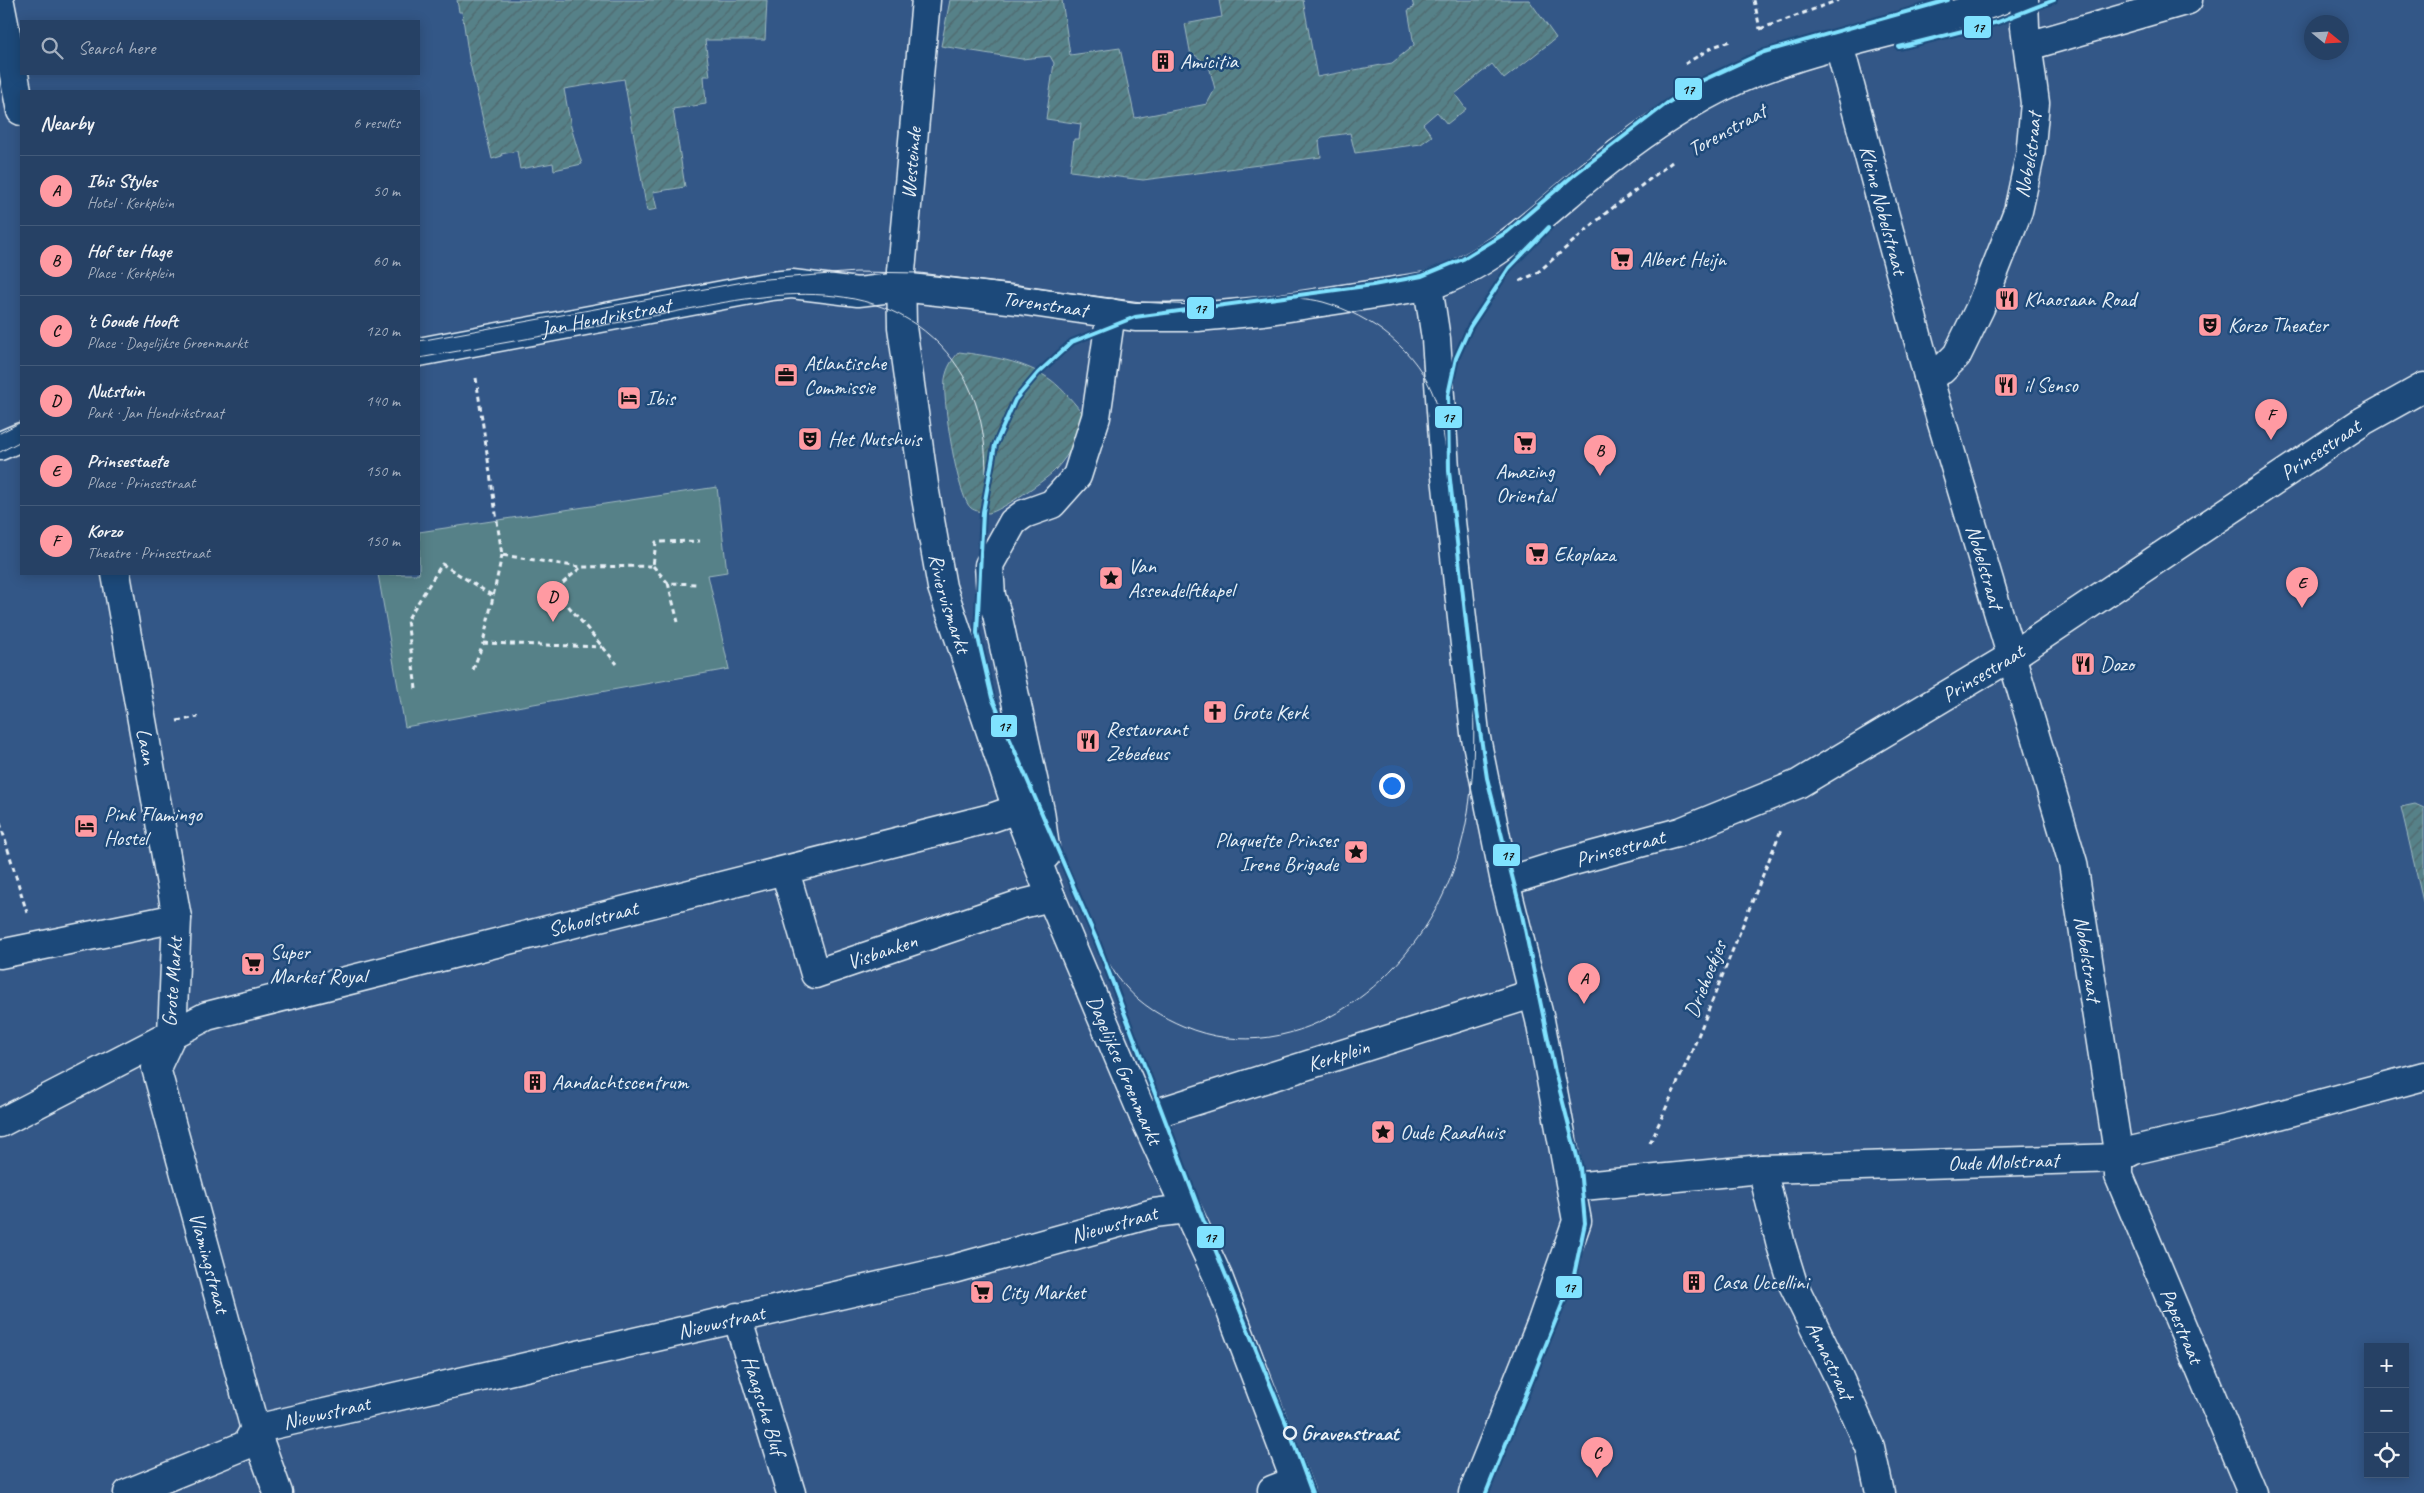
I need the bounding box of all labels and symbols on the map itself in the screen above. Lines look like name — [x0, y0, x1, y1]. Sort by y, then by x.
line badge: 17 — [1963, 15, 1992, 39]
north arrow — [2304, 15, 2349, 60]
text: 17 — [1972, 19, 1986, 36]
building icon: Amicitia — [1150, 48, 1176, 74]
place label: Amicitia — [1180, 48, 1239, 74]
line badge: 17 — [1674, 77, 1703, 101]
text: 17 — [1682, 81, 1696, 98]
street label: Torenstraat — [1683, 96, 1773, 162]
street label: Nobelstraat — [2008, 108, 2047, 200]
street label: Westeinde — [895, 124, 927, 200]
street label: Kleine Nobelstraat — [1854, 143, 1914, 279]
supermarket icon: Albert Heijn — [1609, 246, 1635, 272]
place label: Albert Heijn — [1640, 246, 1728, 272]
street label: Torenstraat — [1001, 285, 1092, 323]
restaurant icon: Khaosaan Road — [1994, 286, 2020, 312]
place label: Khaosaan Road — [2024, 286, 2140, 312]
street label: Jan Hendrikstraat — [538, 292, 676, 342]
line badge: 17 — [1186, 296, 1215, 320]
text: 17 — [1194, 300, 1208, 317]
theatre icon: Korzo Theater — [2197, 312, 2223, 338]
place label: Korzo Theater — [2228, 312, 2329, 338]
place label: Atlantische Commissie — [804, 350, 887, 400]
office icon: Atlantische Commissie — [773, 362, 799, 388]
restaurant icon: il Senso — [1993, 372, 2019, 398]
place label: il Senso — [2024, 372, 2079, 398]
hotel icon: Ibis — [616, 385, 642, 411]
place label: Ibis — [646, 385, 677, 411]
pin: F — [2255, 399, 2287, 440]
line badge: 17 — [1434, 405, 1463, 429]
text: 17 — [1442, 409, 1456, 426]
street label: Prinsestraat — [2275, 412, 2367, 486]
theatre icon: Het Nutshuis — [797, 426, 823, 452]
place label: Het Nutshuis — [828, 426, 923, 452]
supermarket icon: Amazing Oriental — [1512, 430, 1538, 456]
pin: B — [1584, 435, 1616, 476]
place label: Amazing Oriental — [1496, 458, 1557, 508]
street label: Nobelstraat — [1960, 522, 2010, 615]
supermarket icon: Ekoplaza — [1524, 541, 1550, 567]
place label: Ekoplaza — [1554, 541, 1618, 567]
street label: Riviervismarkt — [923, 552, 977, 658]
place label: Van Assendelftkapel — [1128, 553, 1238, 603]
place icon: Van Assendelftkapel — [1098, 565, 1124, 591]
pin: E — [2286, 567, 2318, 608]
pin: D — [537, 581, 569, 622]
street label: Prinsestraat — [1937, 637, 2031, 708]
restaurant icon: Dozo — [2070, 651, 2096, 677]
place label: Dozo — [2100, 651, 2136, 677]
church icon: Grote Kerk — [1202, 699, 1228, 725]
place label: Grote Kerk — [1232, 699, 1310, 725]
line badge: 17 — [990, 714, 1018, 738]
place label: Restaurant Zebedeus — [1106, 716, 1189, 766]
text: 17 — [998, 718, 1012, 735]
street label: Laan — [131, 726, 163, 767]
restaurant icon: Restaurant Zebedeus — [1075, 728, 1101, 754]
your location — [1379, 773, 1405, 799]
place label: Pink Flamingo Hostel — [104, 801, 203, 851]
hotel icon: Pink Flamingo Hostel — [73, 813, 99, 839]
street label: Prinsestraat — [1573, 823, 1670, 873]
place label: Plaquette Prinses Irene Brigade — [1215, 827, 1340, 877]
place icon: Plaquette Prinses Irene Brigade — [1343, 839, 1369, 865]
line badge: 17 — [1492, 843, 1521, 867]
text: 17 — [1501, 847, 1515, 864]
street label: Schoolstraat — [545, 894, 642, 942]
street label: Nobelstraat — [2068, 914, 2108, 1006]
street label: Visbanken — [844, 927, 921, 975]
street label: Grote Markt — [156, 934, 188, 1028]
street label: Driehoekjes — [1678, 935, 1733, 1021]
place label: Super Market Royal — [270, 939, 370, 989]
supermarket icon: Super Market Royal — [240, 951, 266, 977]
pin: A — [1568, 963, 1600, 1004]
street label: Dagelijkse Groenmarkt — [1081, 992, 1169, 1151]
street label: Kerkplein — [1304, 1033, 1373, 1077]
building icon: Aandachtscentrum — [522, 1069, 548, 1095]
place label: Aandachtscentrum — [552, 1069, 690, 1095]
place icon: Oude Raadhuis — [1370, 1119, 1396, 1145]
place label: Oude Raadhuis — [1400, 1119, 1506, 1145]
street label: Oude Molstraat — [1947, 1147, 2062, 1176]
street label: Nieuwstraat — [1068, 1199, 1162, 1249]
street label: Vlamingstraat — [183, 1210, 236, 1318]
line badge: 17 — [1196, 1225, 1225, 1249]
text: 17 — [1204, 1229, 1218, 1246]
building icon: Casa Uccellini — [1681, 1269, 1707, 1295]
place label: Casa Uccellini — [1712, 1269, 1811, 1295]
line badge: 17 — [1555, 1275, 1583, 1299]
supermarket icon: City Market — [969, 1279, 995, 1305]
place label: City Market — [1000, 1279, 1088, 1305]
text: 17 — [1563, 1279, 1577, 1296]
street label: Papestraat — [2155, 1284, 2210, 1369]
street label: Nieuwstraat — [675, 1299, 769, 1345]
street label: Annastraat — [1800, 1317, 1861, 1406]
street label: Haagsche Bluf — [737, 1352, 793, 1462]
street label: Nieuwstraat — [280, 1390, 374, 1435]
place label: Gravenstraat — [1301, 1420, 1401, 1446]
marker: Gravenstraat — [1283, 1426, 1297, 1440]
pin: C — [1581, 1437, 1613, 1478]

